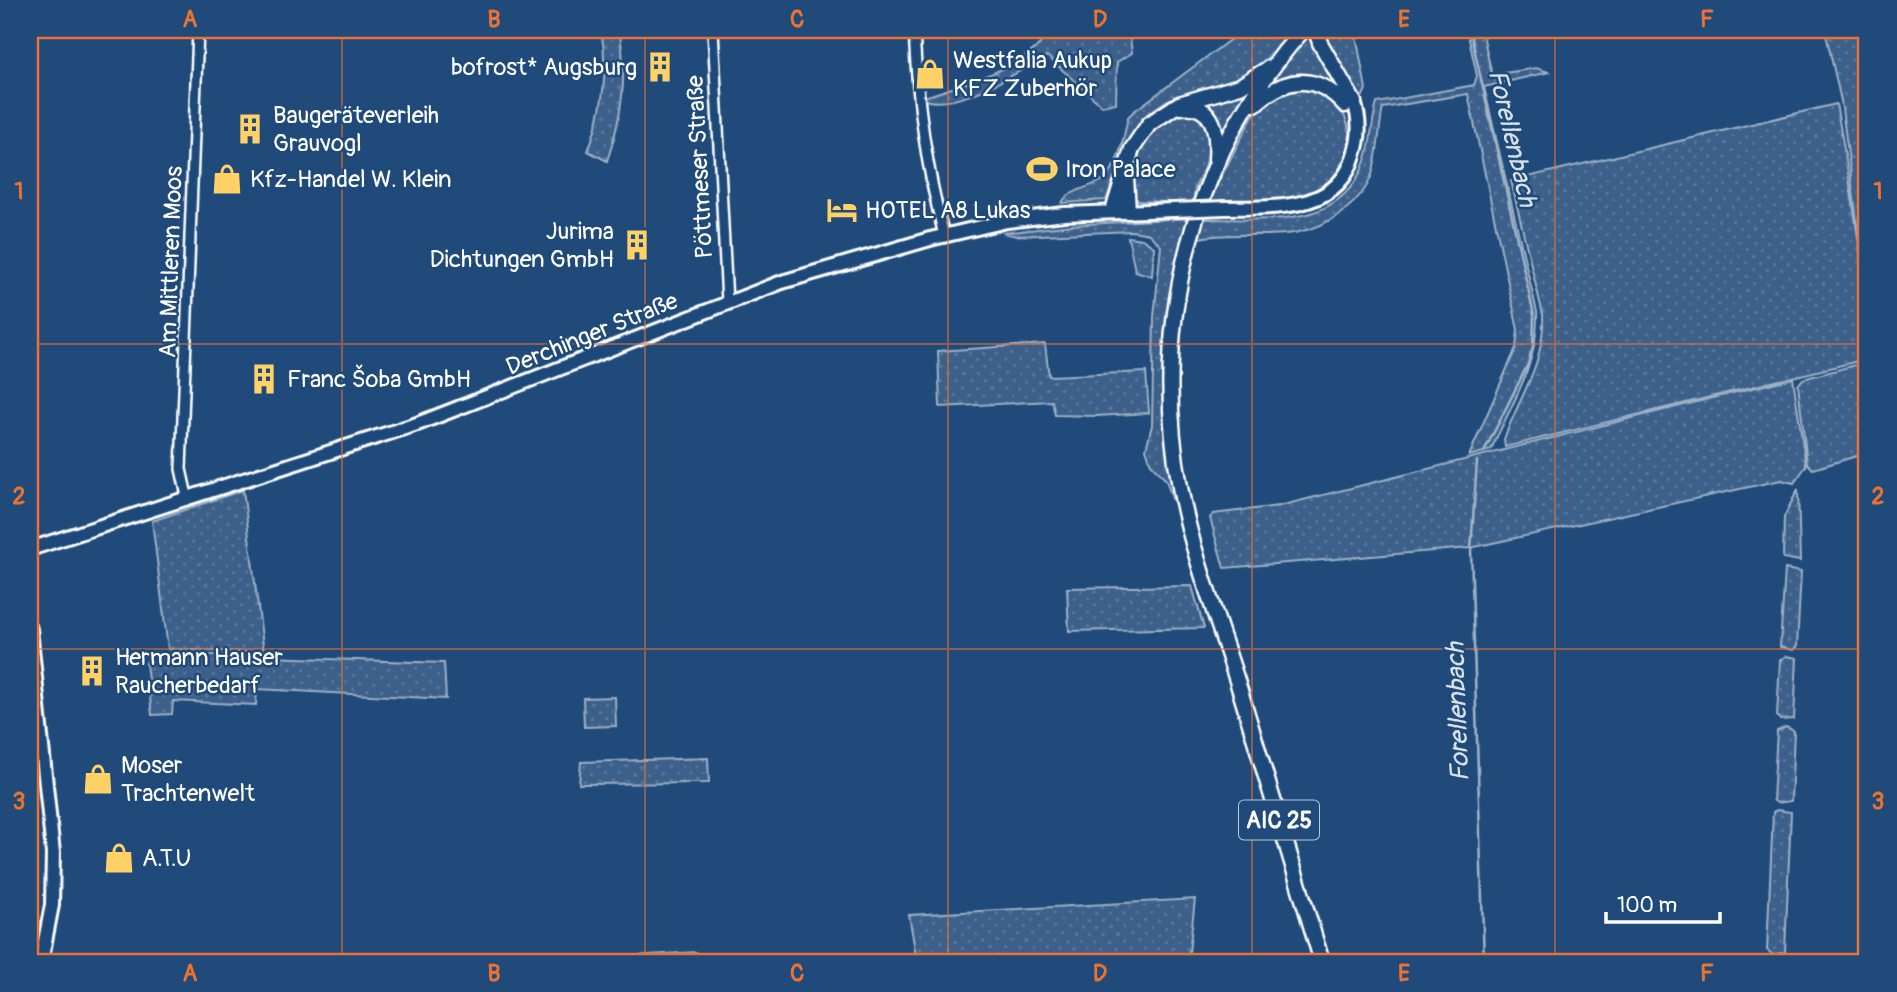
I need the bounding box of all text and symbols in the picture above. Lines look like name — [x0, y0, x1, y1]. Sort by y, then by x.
text: A — [183, 5, 198, 34]
text: B — [487, 5, 501, 34]
text: C — [790, 5, 804, 34]
text: D — [1093, 5, 1107, 34]
text: E — [1398, 5, 1410, 34]
text: F — [1700, 5, 1714, 34]
place label: Westfalia Aukup KFZ Zuberhör — [953, 46, 1112, 103]
building icon: bofrost* Augsburg — [643, 50, 677, 84]
place label: bofrost* Augsburg — [451, 53, 637, 82]
shop icon: Westfalia Aukup KFZ Zuberhör — [913, 57, 947, 91]
water label: Forellenbach — [1481, 66, 1544, 211]
street label: Pöttmeser Straße — [681, 74, 719, 259]
place label: Baugeräteverleih Grauvogl — [273, 101, 439, 158]
building icon: Baugeräteverleih Grauvogl — [233, 112, 267, 146]
sports icon: Iron Palace — [1025, 152, 1059, 186]
place label: Iron Palace — [1065, 155, 1176, 184]
shop icon: Kfz-Handel W. Klein — [210, 162, 244, 196]
street label: Am Mittleren Moos — [153, 165, 189, 358]
place label: Kfz-Handel W. Klein — [250, 165, 452, 194]
text: 1 — [15, 177, 24, 206]
text: 1 — [1874, 177, 1883, 206]
hotel icon: HOTEL A8 Lukas — [825, 193, 859, 227]
place label: HOTEL A8 Lukas — [865, 196, 1031, 225]
place label: Jurima Dichtungen GmbH — [429, 217, 614, 274]
building icon: Jurima Dichtungen GmbH — [620, 228, 654, 262]
street label: Derchinger Straße — [502, 286, 682, 382]
building icon: Franc Šoba GmbH — [247, 362, 281, 396]
place label: Franc Šoba GmbH — [287, 364, 471, 394]
text: 2 — [13, 482, 26, 511]
text: 2 — [1872, 482, 1885, 511]
water label: Forellenbach — [1440, 640, 1476, 782]
place label: Hermann Hauser Raucherbedarf — [115, 643, 283, 700]
building icon: Hermann Hauser Raucherbedarf — [75, 654, 109, 688]
place label: Moser Trachtenwelt — [121, 751, 255, 808]
shop icon: Moser Trachtenwelt — [81, 762, 115, 796]
text: 3 — [13, 787, 25, 816]
text: 3 — [1872, 787, 1884, 816]
road number: AIC 25 — [1239, 800, 1319, 840]
shop icon: A.T.U — [102, 841, 136, 875]
place label: A.T.U — [142, 844, 191, 873]
scale bar — [1606, 880, 1720, 924]
text: 100 m — [1617, 892, 1677, 919]
text: A — [183, 959, 198, 988]
text: B — [487, 959, 501, 988]
text: C — [790, 959, 804, 988]
text: D — [1093, 959, 1107, 988]
text: E — [1398, 959, 1410, 988]
text: F — [1700, 959, 1714, 988]

